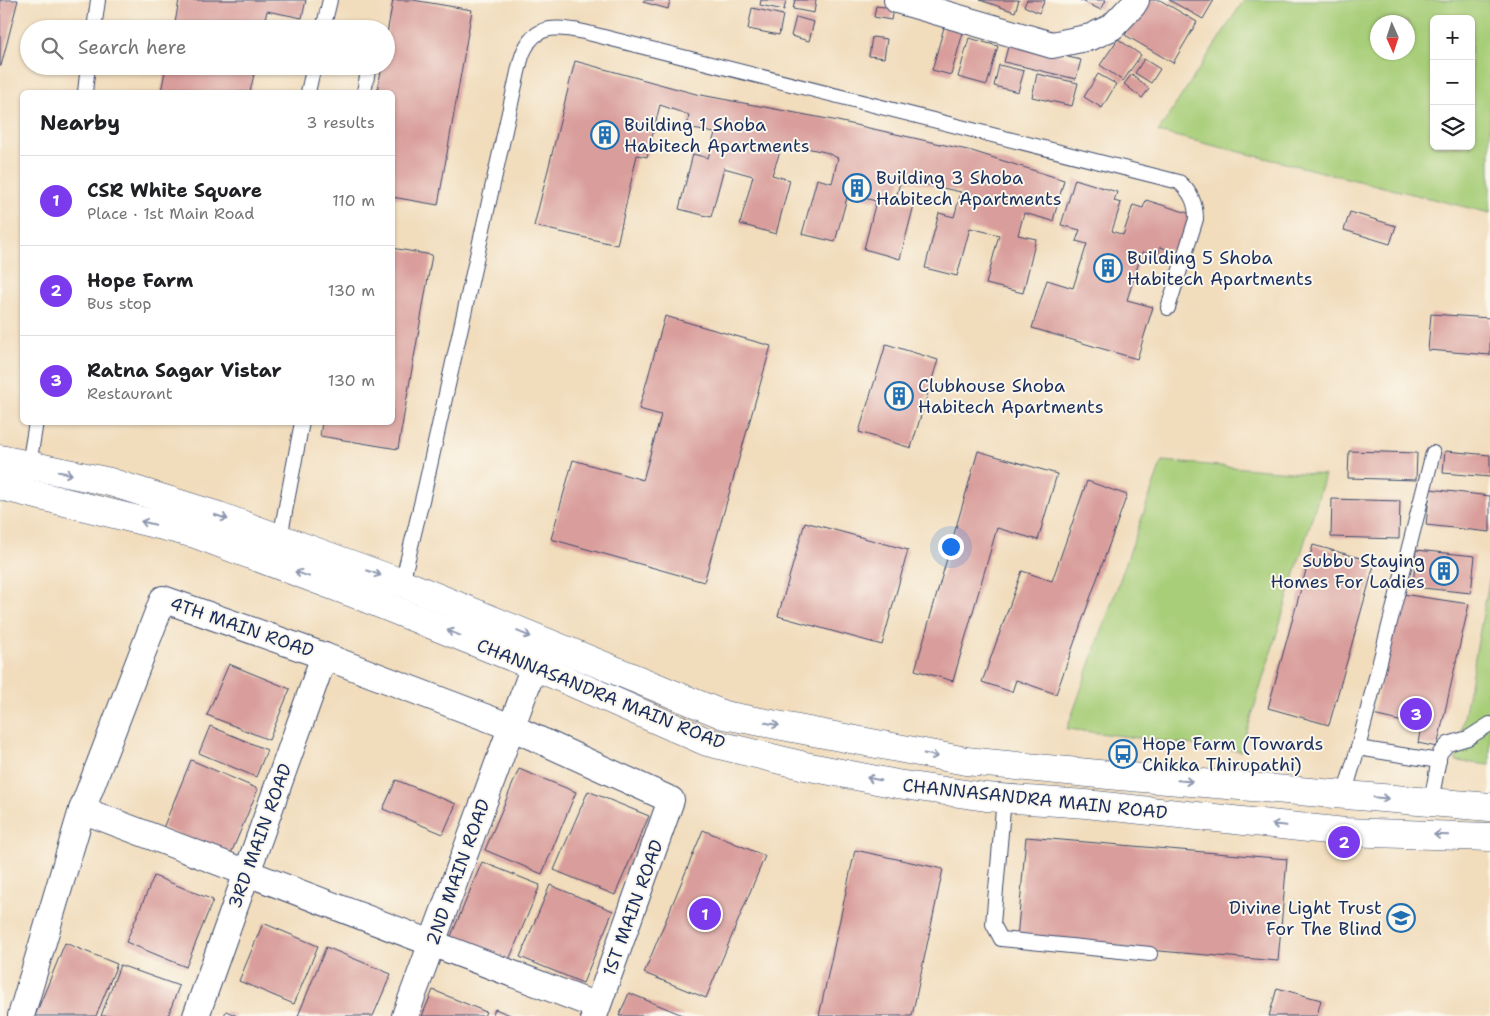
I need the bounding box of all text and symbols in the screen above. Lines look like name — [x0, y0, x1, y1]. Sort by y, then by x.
north arrow — [1370, 15, 1415, 60]
map controls — [1430, 15, 1475, 150]
button: + — [1430, 15, 1475, 60]
search box — [20, 20, 395, 75]
icon: search — [38, 34, 66, 62]
text: Search here — [78, 35, 187, 60]
button: − — [1430, 60, 1475, 105]
button: layers — [1430, 105, 1475, 150]
text: Nearby — [40, 109, 120, 137]
text: 3 results — [306, 112, 375, 133]
place label: Building 1 Shoba Habitech Apartments — [624, 113, 810, 158]
building icon: Building 1 Shoba Habitech Apartments — [590, 120, 620, 150]
place label: Building 3 Shoba Habitech Apartments — [876, 166, 1062, 211]
building icon: Building 3 Shoba Habitech Apartments — [842, 173, 872, 203]
text: CSR White Square — [87, 178, 262, 203]
text: 1 — [52, 190, 60, 211]
text: 110 m — [332, 190, 375, 211]
text: Place · 1st Main Road — [87, 203, 254, 224]
place label: Building 5 Shoba Habitech Apartments — [1127, 246, 1313, 291]
building icon: Building 5 Shoba Habitech Apartments — [1093, 253, 1123, 283]
text: Hope Farm — [87, 268, 193, 293]
text: 2 — [50, 280, 62, 301]
text: 130 m — [328, 280, 375, 301]
text: Bus stop — [87, 293, 152, 314]
text: Ratna Sagar Vistar — [87, 358, 282, 383]
text: 3 — [50, 370, 62, 391]
text: 130 m — [328, 370, 375, 391]
place label: Clubhouse Shoba Habitech Apartments — [918, 374, 1104, 419]
building icon: Clubhouse Shoba Habitech Apartments — [884, 381, 914, 411]
text: Restaurant — [87, 383, 173, 404]
one-way arrow — [56, 469, 72, 478]
one-way arrow — [213, 513, 228, 522]
one-way arrow — [141, 517, 157, 527]
your location — [938, 534, 964, 560]
place label: Subbu Staying Homes For Ladies — [1270, 549, 1425, 594]
building icon: Subbu Staying Homes For Ladies — [1429, 556, 1459, 586]
one-way arrow — [295, 569, 310, 578]
one-way arrow — [365, 569, 381, 578]
street label: 4TH MAIN ROAD — [167, 591, 317, 663]
one-way arrow — [446, 628, 461, 637]
one-way arrow — [516, 629, 531, 639]
street label: CHANNASANDRA MAIN ROAD — [473, 633, 729, 755]
pin: 3 — [1400, 695, 1432, 733]
one-way arrow — [763, 720, 779, 730]
place label: Hope Farm (Towards Chikka Thirupathi) — [1142, 732, 1324, 777]
bus stop icon: Hope Farm (Towards Chikka Thirupathi) — [1108, 739, 1138, 769]
one-way arrow — [923, 750, 939, 760]
street label: 3RD MAIN ROAD — [223, 760, 297, 912]
street label: CHANNASANDRA MAIN ROAD — [901, 773, 1169, 825]
one-way arrow — [867, 774, 883, 784]
one-way arrow — [1176, 777, 1192, 786]
one-way arrow — [1373, 793, 1389, 803]
street label: 2ND MAIN ROAD — [420, 795, 496, 948]
one-way arrow — [1272, 820, 1288, 830]
pin: 2 — [1328, 823, 1360, 861]
one-way arrow — [1434, 831, 1450, 840]
street label: 1ST MAIN ROAD — [597, 836, 669, 980]
pin: 1 — [689, 895, 721, 933]
place label: Divine Light Trust For The Blind — [1229, 896, 1382, 941]
school or university icon: Divine Light Trust For The Blind — [1386, 903, 1416, 933]

